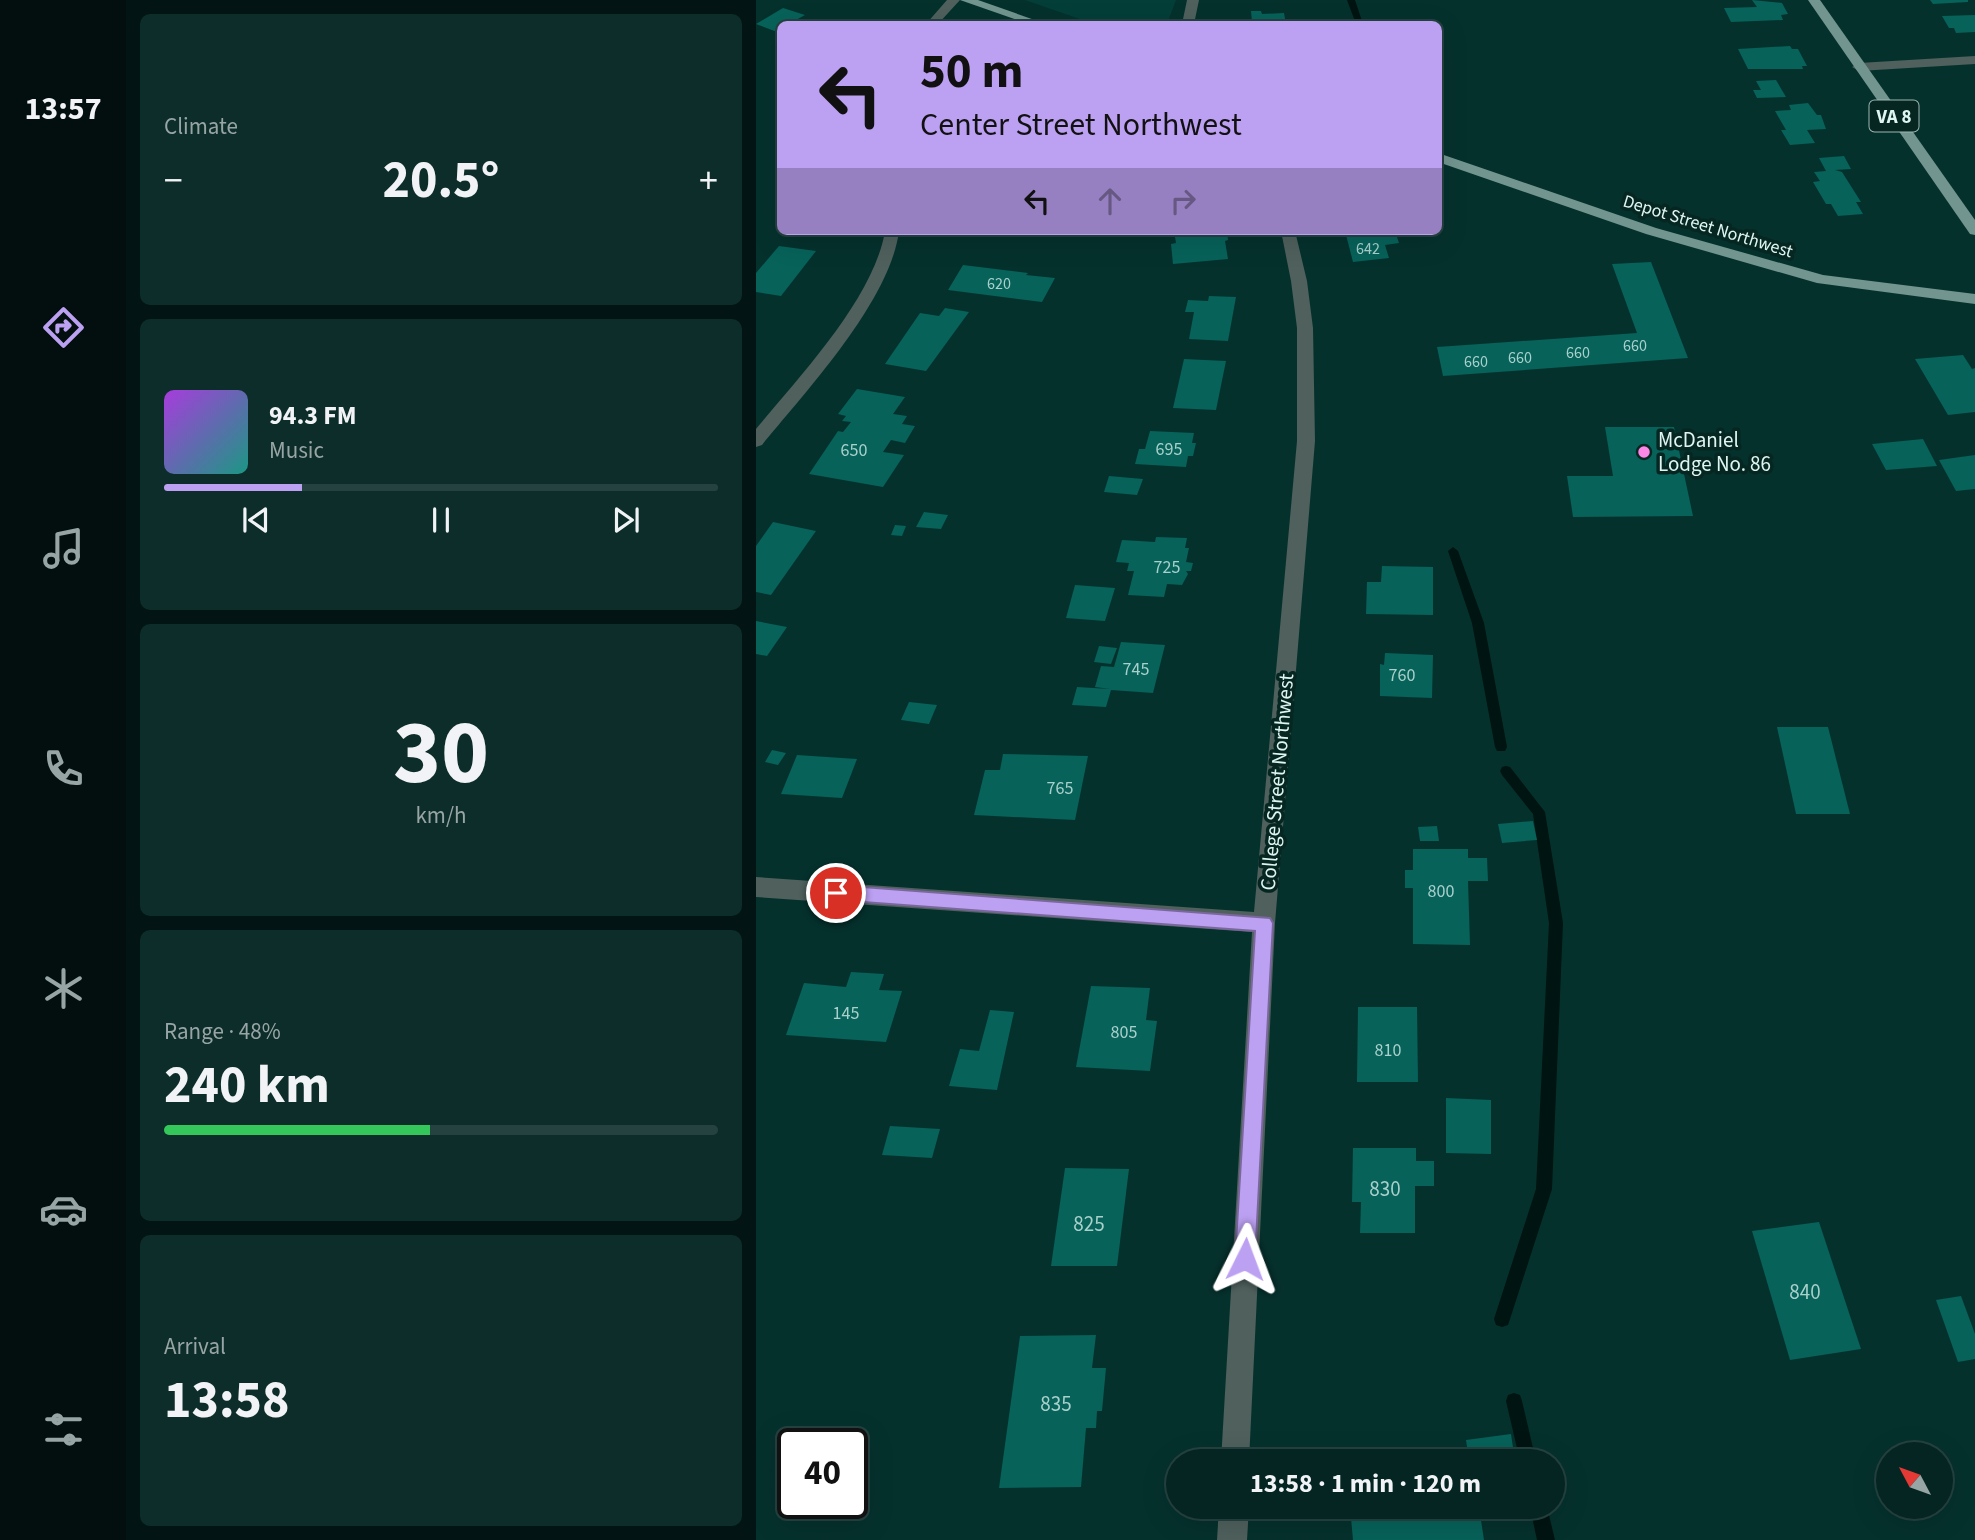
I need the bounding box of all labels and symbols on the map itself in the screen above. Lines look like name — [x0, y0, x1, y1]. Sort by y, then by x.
road number: VA 8 — [1870, 100, 1918, 132]
street label: Depot Street Northwest — [1620, 189, 1796, 264]
house number: 642 — [1356, 238, 1380, 260]
house number: 620 — [987, 273, 1011, 295]
house number: 660 — [1623, 335, 1647, 357]
house number: 660 — [1566, 342, 1590, 364]
house number: 660 — [1508, 347, 1532, 369]
house number: 660 — [1464, 351, 1488, 373]
place label: McDaniel Lodge No. 86 — [1658, 425, 1771, 479]
house number: 695 — [1156, 437, 1182, 462]
house number: 650 — [841, 438, 867, 463]
marker: McDaniel Lodge No. 86 — [1636, 444, 1652, 460]
house number: 725 — [1154, 555, 1180, 580]
house number: 745 — [1123, 657, 1149, 682]
house number: 760 — [1389, 663, 1415, 688]
street label: College Street Northwest — [1253, 672, 1301, 892]
house number: 765 — [1047, 776, 1073, 801]
pin — [806, 863, 866, 923]
house number: 800 — [1428, 879, 1454, 904]
house number: 145 — [833, 1001, 859, 1026]
house number: 805 — [1111, 1020, 1137, 1045]
house number: 810 — [1375, 1038, 1401, 1063]
house number: 830 — [1369, 1174, 1401, 1204]
house number: 825 — [1073, 1209, 1105, 1239]
position arrow — [1208, 1222, 1282, 1296]
house number: 840 — [1789, 1277, 1821, 1307]
house number: 835 — [1040, 1389, 1072, 1419]
speed limit sign: 40 — [777, 1428, 868, 1519]
north arrow — [1876, 1442, 1953, 1519]

